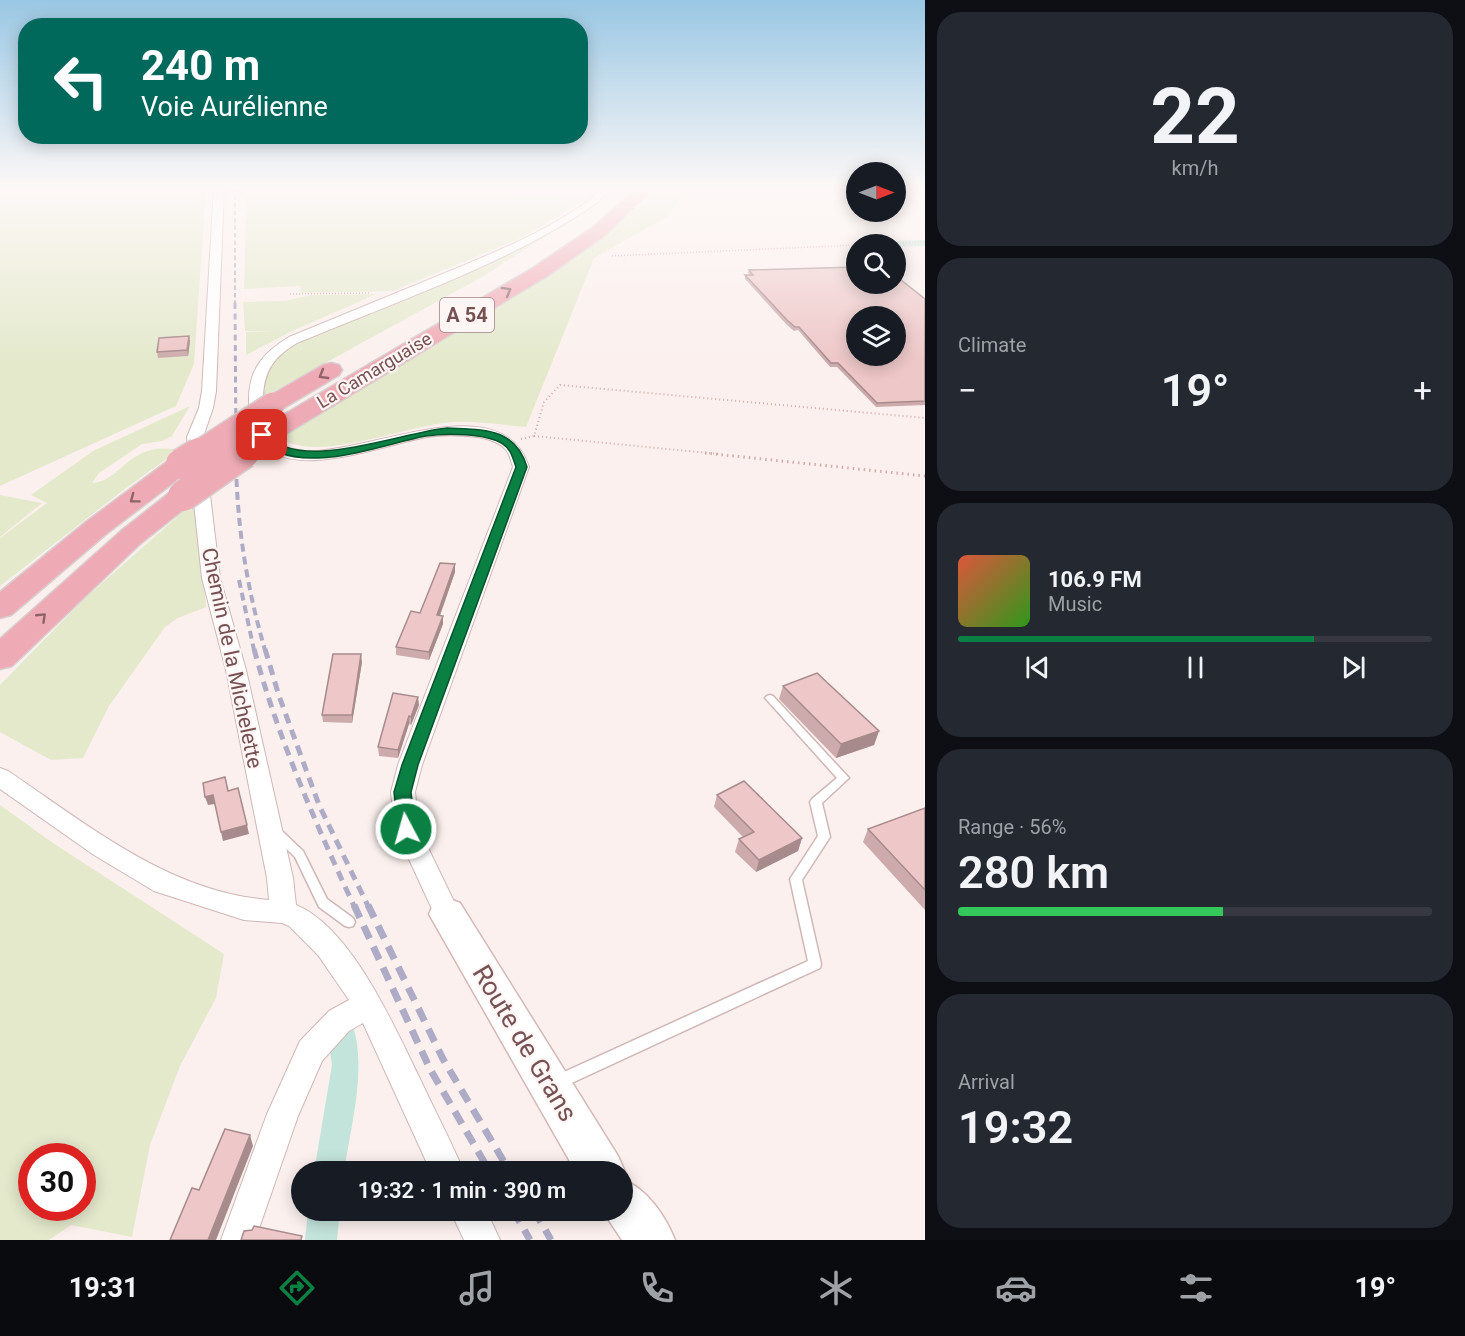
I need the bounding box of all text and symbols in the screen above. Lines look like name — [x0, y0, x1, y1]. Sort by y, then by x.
text: 240 m — [141, 41, 260, 90]
icon: left — [42, 42, 120, 120]
text: 22 — [1150, 71, 1240, 162]
text: Voie Aurélienne — [141, 91, 328, 123]
text: km/h — [1172, 156, 1218, 180]
north arrow — [846, 162, 906, 222]
map controls — [846, 162, 906, 366]
button: search — [846, 234, 906, 294]
one-way arrow — [501, 286, 512, 298]
road number: A 54 — [440, 298, 494, 332]
button: layers — [846, 306, 906, 366]
street label: La Camarguaise — [313, 328, 435, 412]
text: Climate — [958, 333, 1026, 357]
text: 19° — [1161, 364, 1229, 417]
one-way arrow — [319, 367, 329, 379]
text: − — [958, 371, 977, 410]
text: + — [1413, 371, 1432, 410]
pin — [236, 409, 287, 460]
icon: arrive — [245, 418, 278, 451]
one-way arrow — [129, 492, 140, 503]
street label: Chemin de la Michelette — [197, 546, 267, 770]
text: 106.9 FM — [1048, 567, 1142, 592]
text: Music — [1048, 592, 1102, 616]
one-way arrow — [36, 613, 46, 624]
icon: previous — [1021, 651, 1054, 684]
icon: pause — [1179, 651, 1212, 684]
icon: next — [1337, 651, 1370, 684]
position arrow — [374, 797, 438, 861]
text: Range · 56% — [958, 815, 1066, 839]
text: 280 km — [958, 846, 1109, 899]
street label: Route de Grans — [467, 960, 583, 1126]
text: Arrival — [958, 1070, 1015, 1094]
text: 19:32 — [958, 1101, 1073, 1154]
speed limit sign: 30 — [18, 1143, 96, 1221]
text: 19:32 · 1 min · 390 m — [358, 1178, 566, 1203]
icon: directions — [276, 1267, 318, 1309]
icon: music — [456, 1267, 498, 1309]
icon: phone — [636, 1267, 678, 1309]
icon: climate — [815, 1267, 857, 1309]
icon: car — [995, 1267, 1037, 1309]
icon: filters — [1175, 1267, 1217, 1309]
text: 19:31 — [69, 1272, 138, 1304]
text: 19° — [1355, 1272, 1396, 1304]

